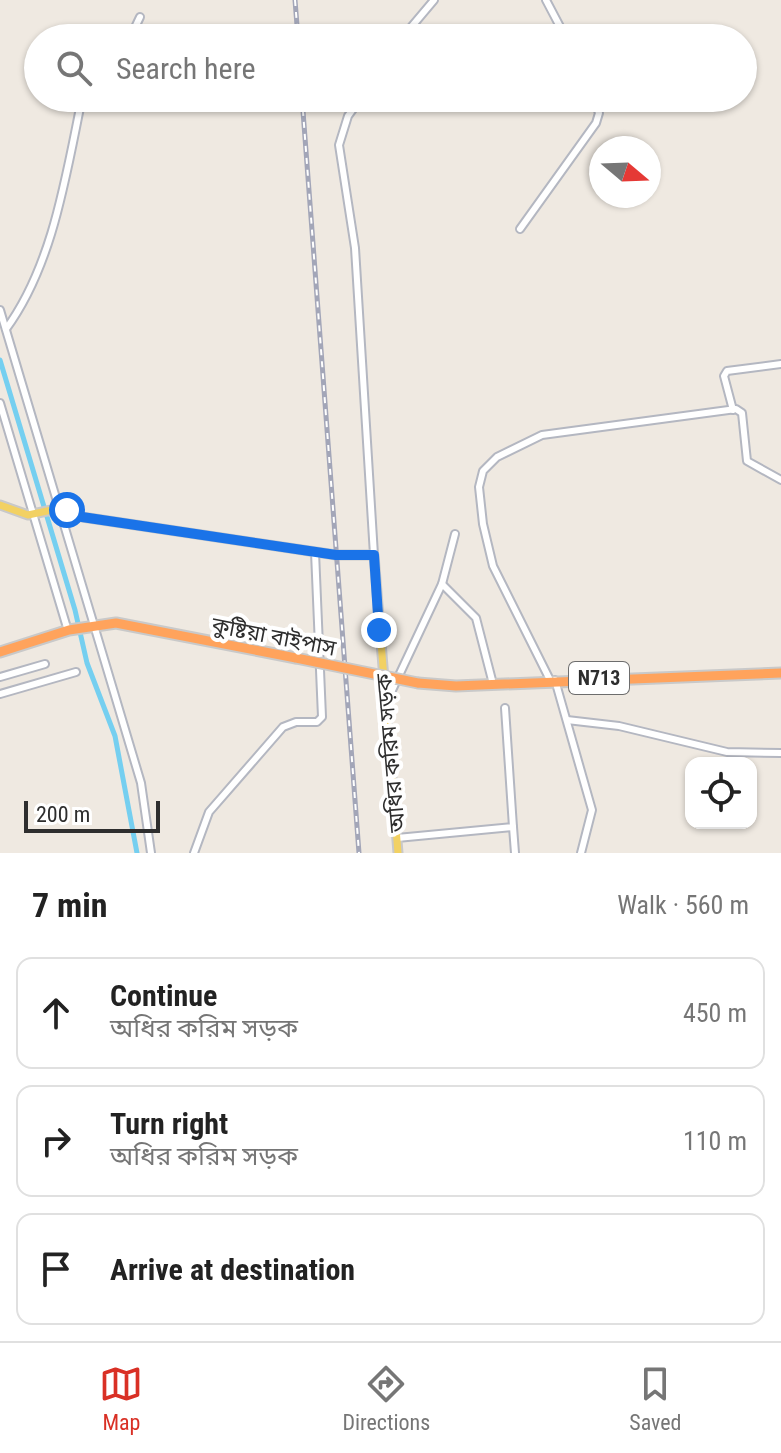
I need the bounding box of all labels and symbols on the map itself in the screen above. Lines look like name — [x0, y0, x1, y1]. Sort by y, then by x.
north arrow — [589, 136, 661, 208]
route start — [49, 492, 85, 528]
street label: কুষ্টিয়া বাইপাস — [209, 612, 338, 662]
route end — [361, 612, 397, 648]
road number: N713 — [569, 662, 629, 694]
street label: অধির করিম সড়ক — [371, 672, 410, 834]
scale bar — [24, 797, 160, 833]

